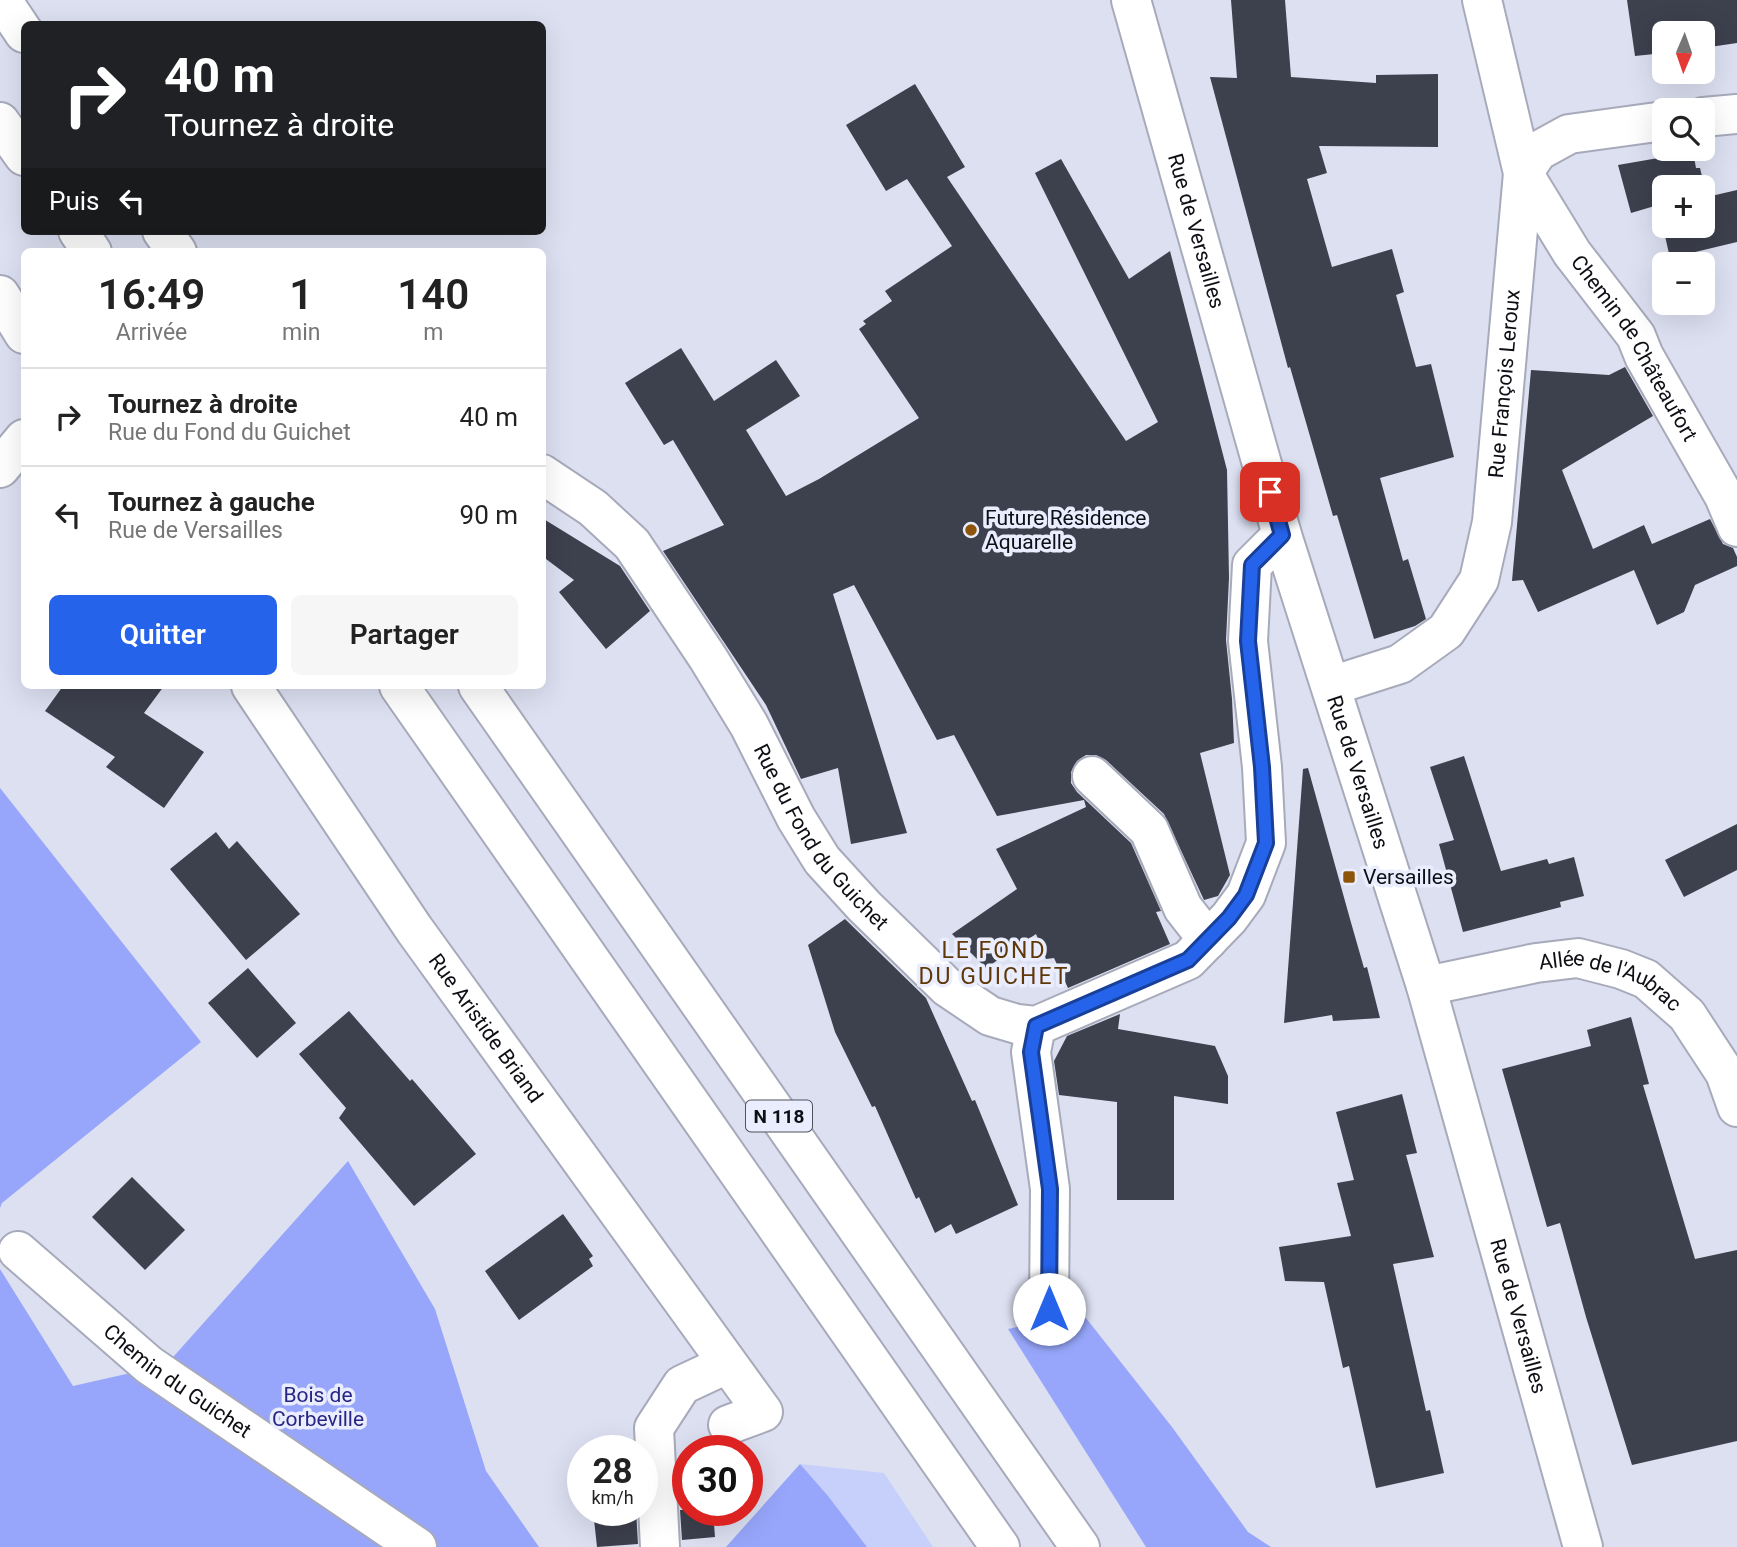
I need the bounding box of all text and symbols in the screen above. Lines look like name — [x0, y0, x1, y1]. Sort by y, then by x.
north arrow — [1652, 21, 1715, 84]
map controls — [1652, 21, 1715, 315]
text: 40 m — [164, 47, 275, 104]
icon: right — [49, 49, 140, 140]
button: search — [1652, 98, 1715, 161]
text: Tournez à droite — [164, 106, 394, 144]
street label: Rue de Versailles — [1163, 151, 1229, 311]
button: + — [1652, 175, 1715, 238]
icon: left — [113, 182, 151, 220]
text: Puis — [49, 186, 99, 216]
street label: Chemin de Châteaufort — [1566, 250, 1702, 445]
button: − — [1652, 252, 1715, 315]
text: 16:49 — [98, 270, 205, 319]
text: 1 — [289, 270, 313, 319]
text: 140 — [397, 270, 469, 319]
street label: Rue François Leroux — [1484, 288, 1525, 479]
text: Arrivée — [116, 319, 187, 346]
text: min — [282, 319, 320, 346]
text: m — [423, 319, 443, 346]
text: Tournez à droite — [108, 389, 298, 419]
icon: right — [49, 398, 87, 436]
text: 40 m — [460, 402, 518, 432]
text: Rue du Fond du Guichet — [108, 419, 351, 446]
pin — [1240, 462, 1300, 522]
icon: arrive — [1251, 473, 1289, 511]
text: Tournez à gauche — [108, 487, 315, 517]
icon: left — [49, 496, 87, 534]
text: 90 m — [460, 500, 518, 530]
place label: Future Résidence Aquarelle — [985, 506, 1146, 554]
text: Rue de Versailles — [108, 517, 283, 544]
marker: Future Résidence Aquarelle — [963, 522, 979, 538]
button: Quitter — [49, 595, 277, 675]
button: Partager — [291, 595, 518, 675]
street label: Rue de Versailles — [1322, 692, 1394, 852]
street label: Rue du Fond du Guichet — [749, 740, 893, 935]
place label: Versailles — [1363, 865, 1454, 889]
marker: Versailles — [1341, 869, 1357, 885]
district label: LE FOND DU GUICHET — [919, 937, 1069, 990]
street label: Allée de l'Aubrac — [1538, 945, 1686, 1016]
street label: Rue Aristide Briand — [424, 949, 548, 1107]
road number: N 118 — [746, 1100, 812, 1132]
street label: Rue de Versailles — [1485, 1236, 1551, 1396]
position arrow — [1012, 1272, 1086, 1346]
street label: Chemin du Guichet — [99, 1319, 256, 1443]
park label: Bois de Corbeville — [272, 1383, 364, 1431]
speed limit sign: 30 — [672, 1435, 763, 1526]
text: 28 — [592, 1451, 633, 1492]
text: km/h — [591, 1487, 634, 1508]

